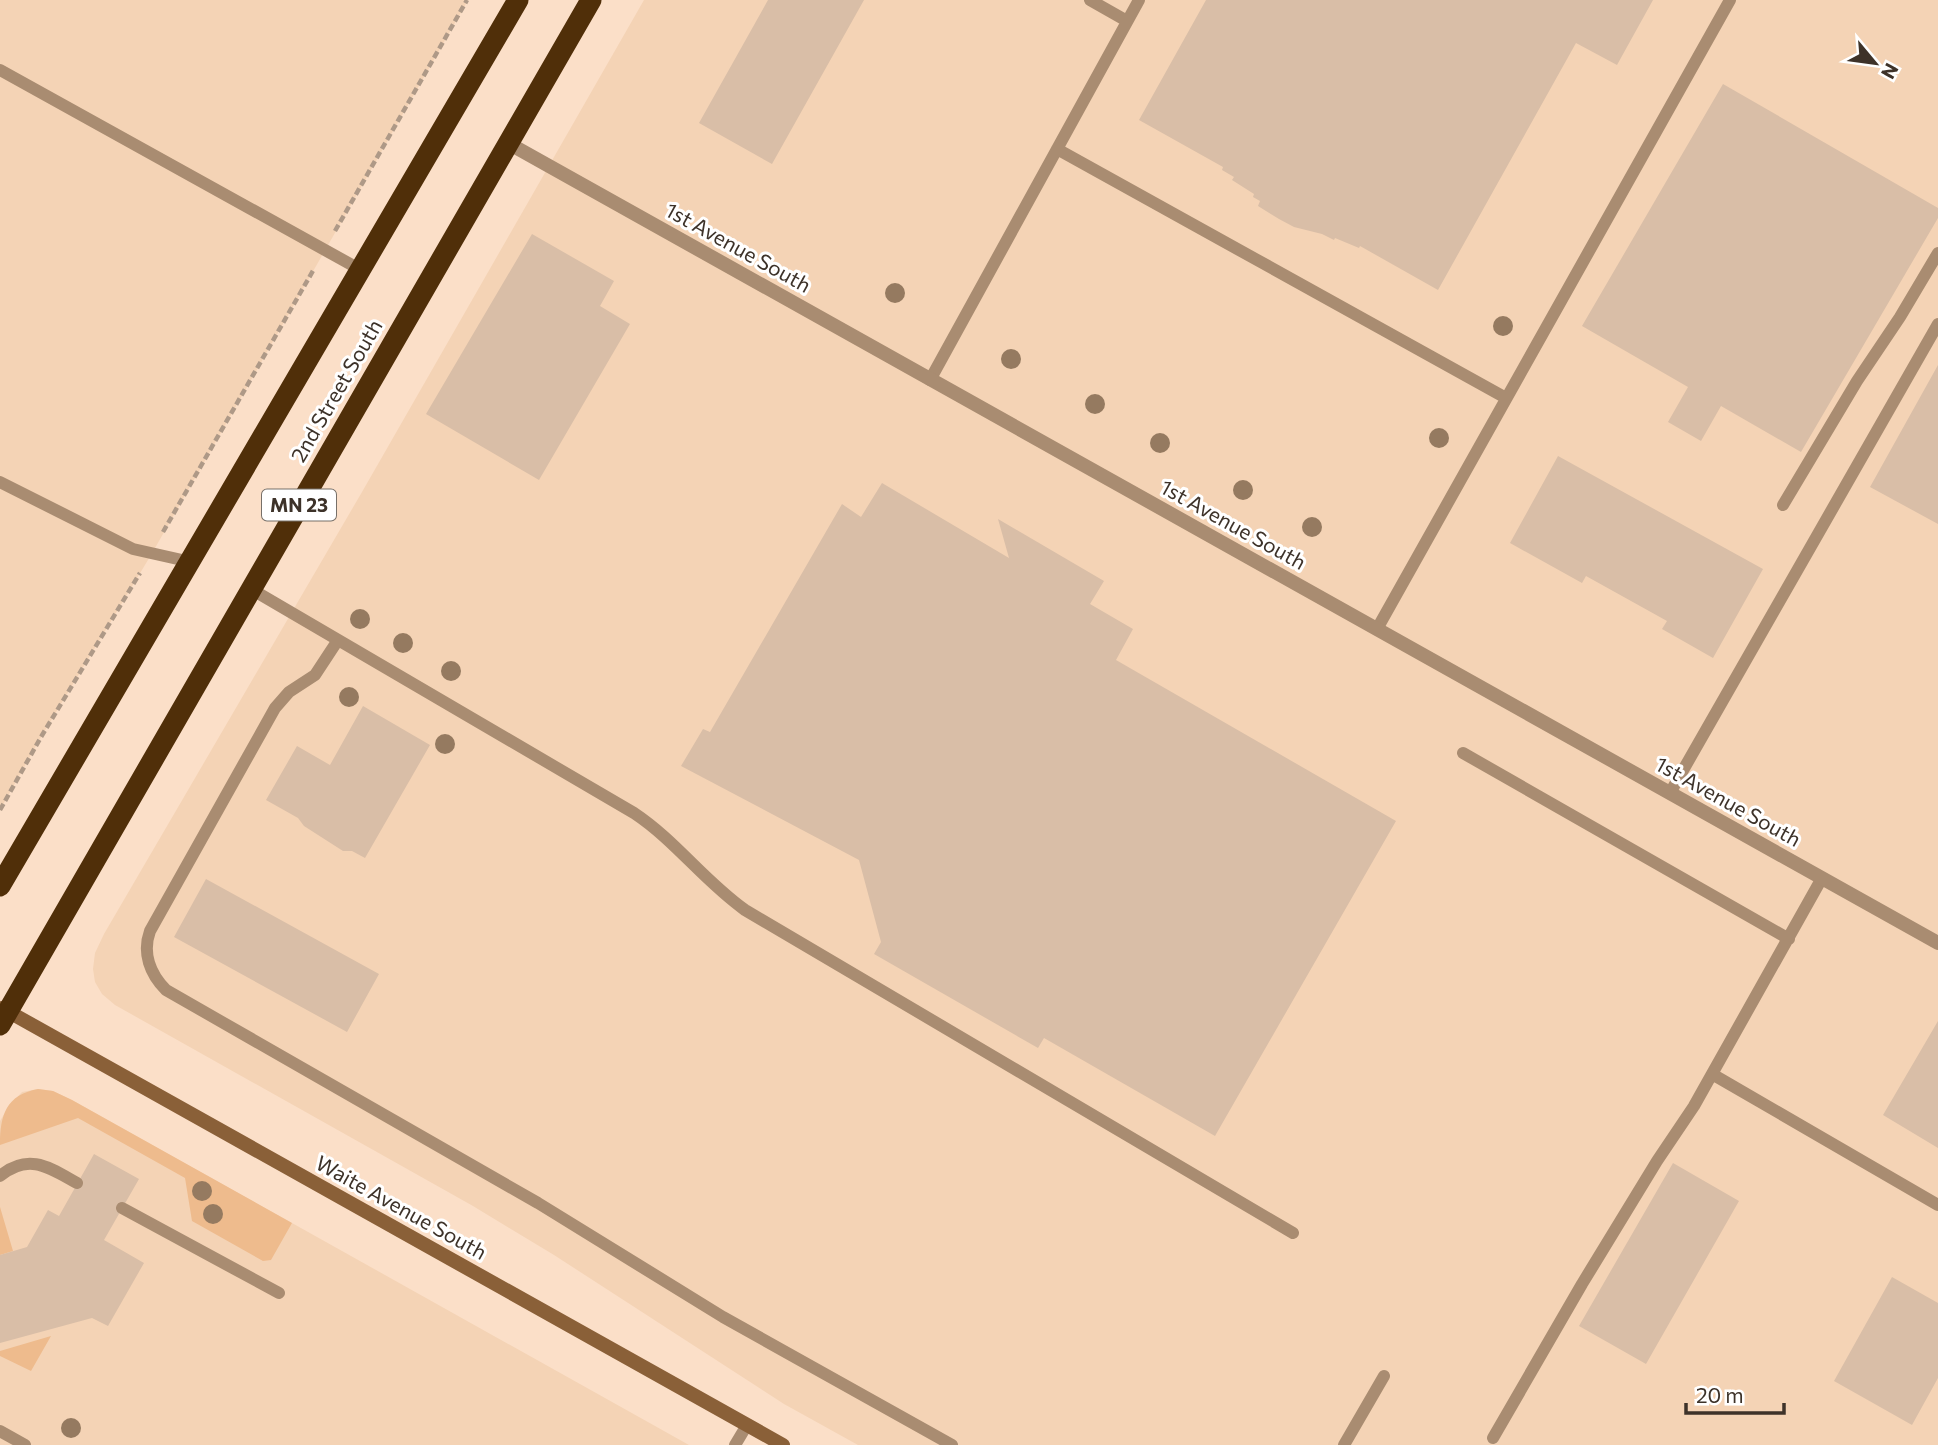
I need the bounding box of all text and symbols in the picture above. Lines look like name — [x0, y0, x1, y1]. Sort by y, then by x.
north arrow — [1840, 28, 1910, 98]
text: N — [1877, 60, 1904, 83]
street label: 1st Avenue South — [662, 196, 816, 297]
street label: 2nd Street South — [285, 315, 387, 466]
street label: 1st Avenue South — [1157, 473, 1311, 574]
road number: MN 23 — [262, 490, 336, 520]
street label: 1st Avenue South — [1652, 750, 1806, 851]
street label: Waite Avenue South — [312, 1149, 492, 1264]
scale bar — [1686, 1372, 1784, 1416]
text: 20 m — [1696, 1382, 1744, 1407]

